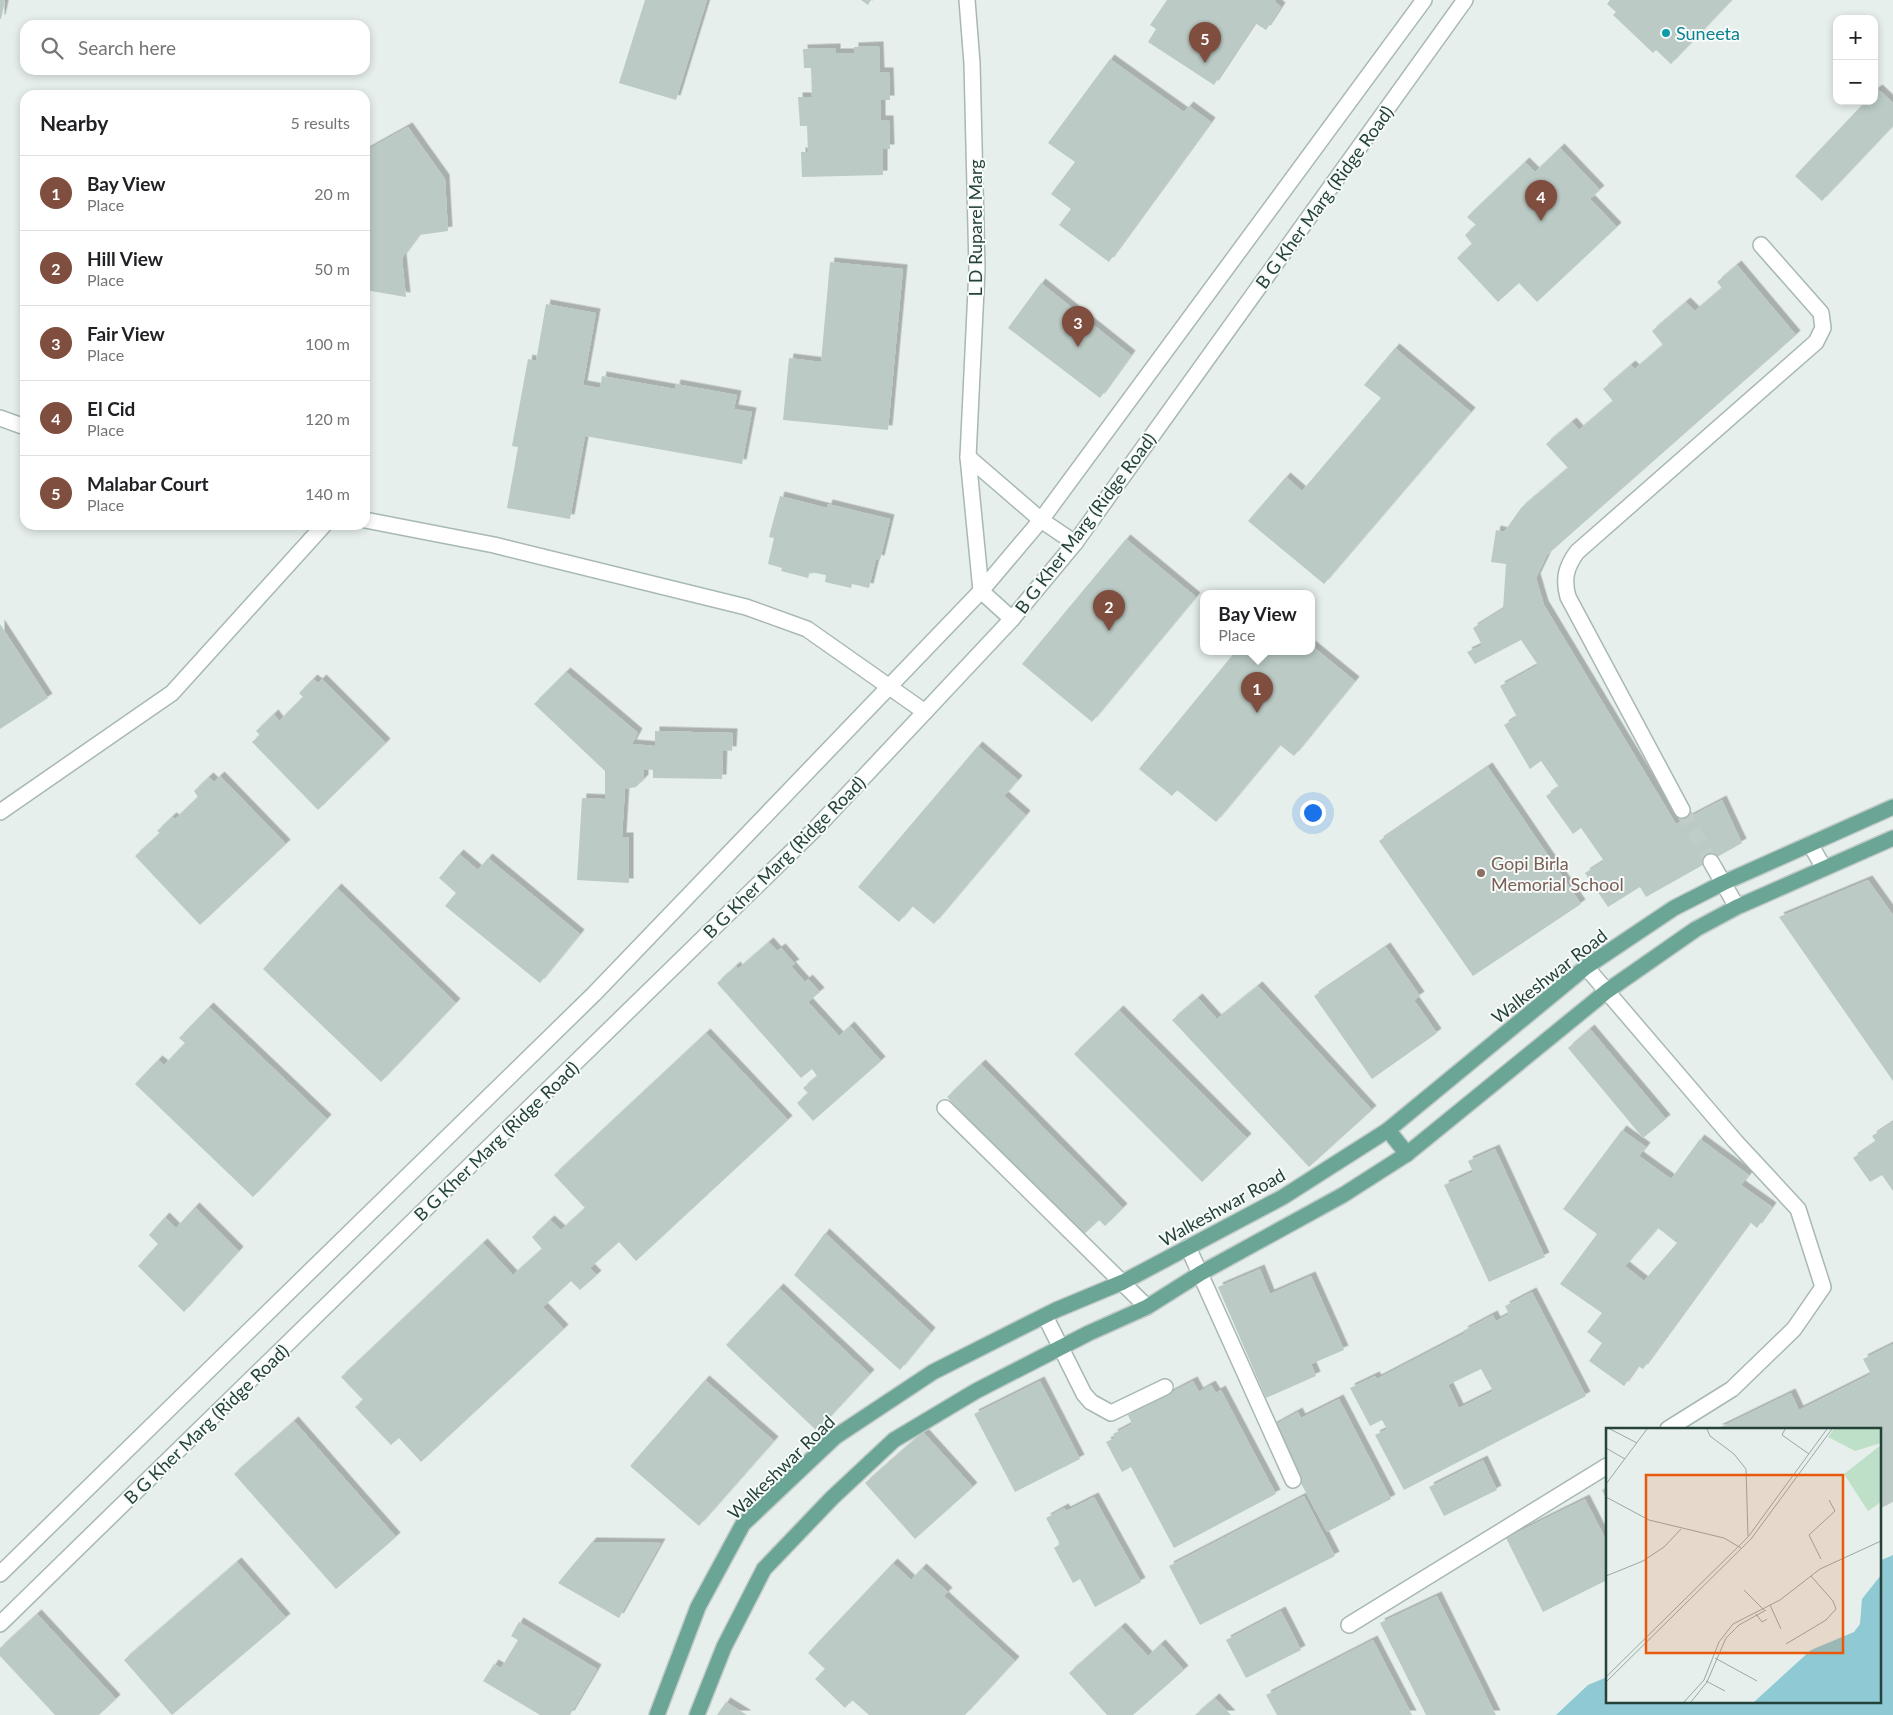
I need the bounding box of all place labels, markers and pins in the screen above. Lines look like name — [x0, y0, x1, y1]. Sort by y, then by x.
pin: 5 — [1189, 22, 1221, 63]
place label: Suneeta — [1676, 22, 1740, 44]
marker: Suneeta — [1660, 27, 1672, 39]
pin: 4 — [1525, 180, 1557, 221]
pin: 3 — [1062, 306, 1094, 347]
pin: 2 — [1093, 590, 1125, 631]
pin: 1 — [1241, 672, 1273, 713]
place label: Gopi Birla Memorial School — [1491, 852, 1624, 895]
marker: Gopi Birla Memorial School — [1475, 867, 1487, 879]

